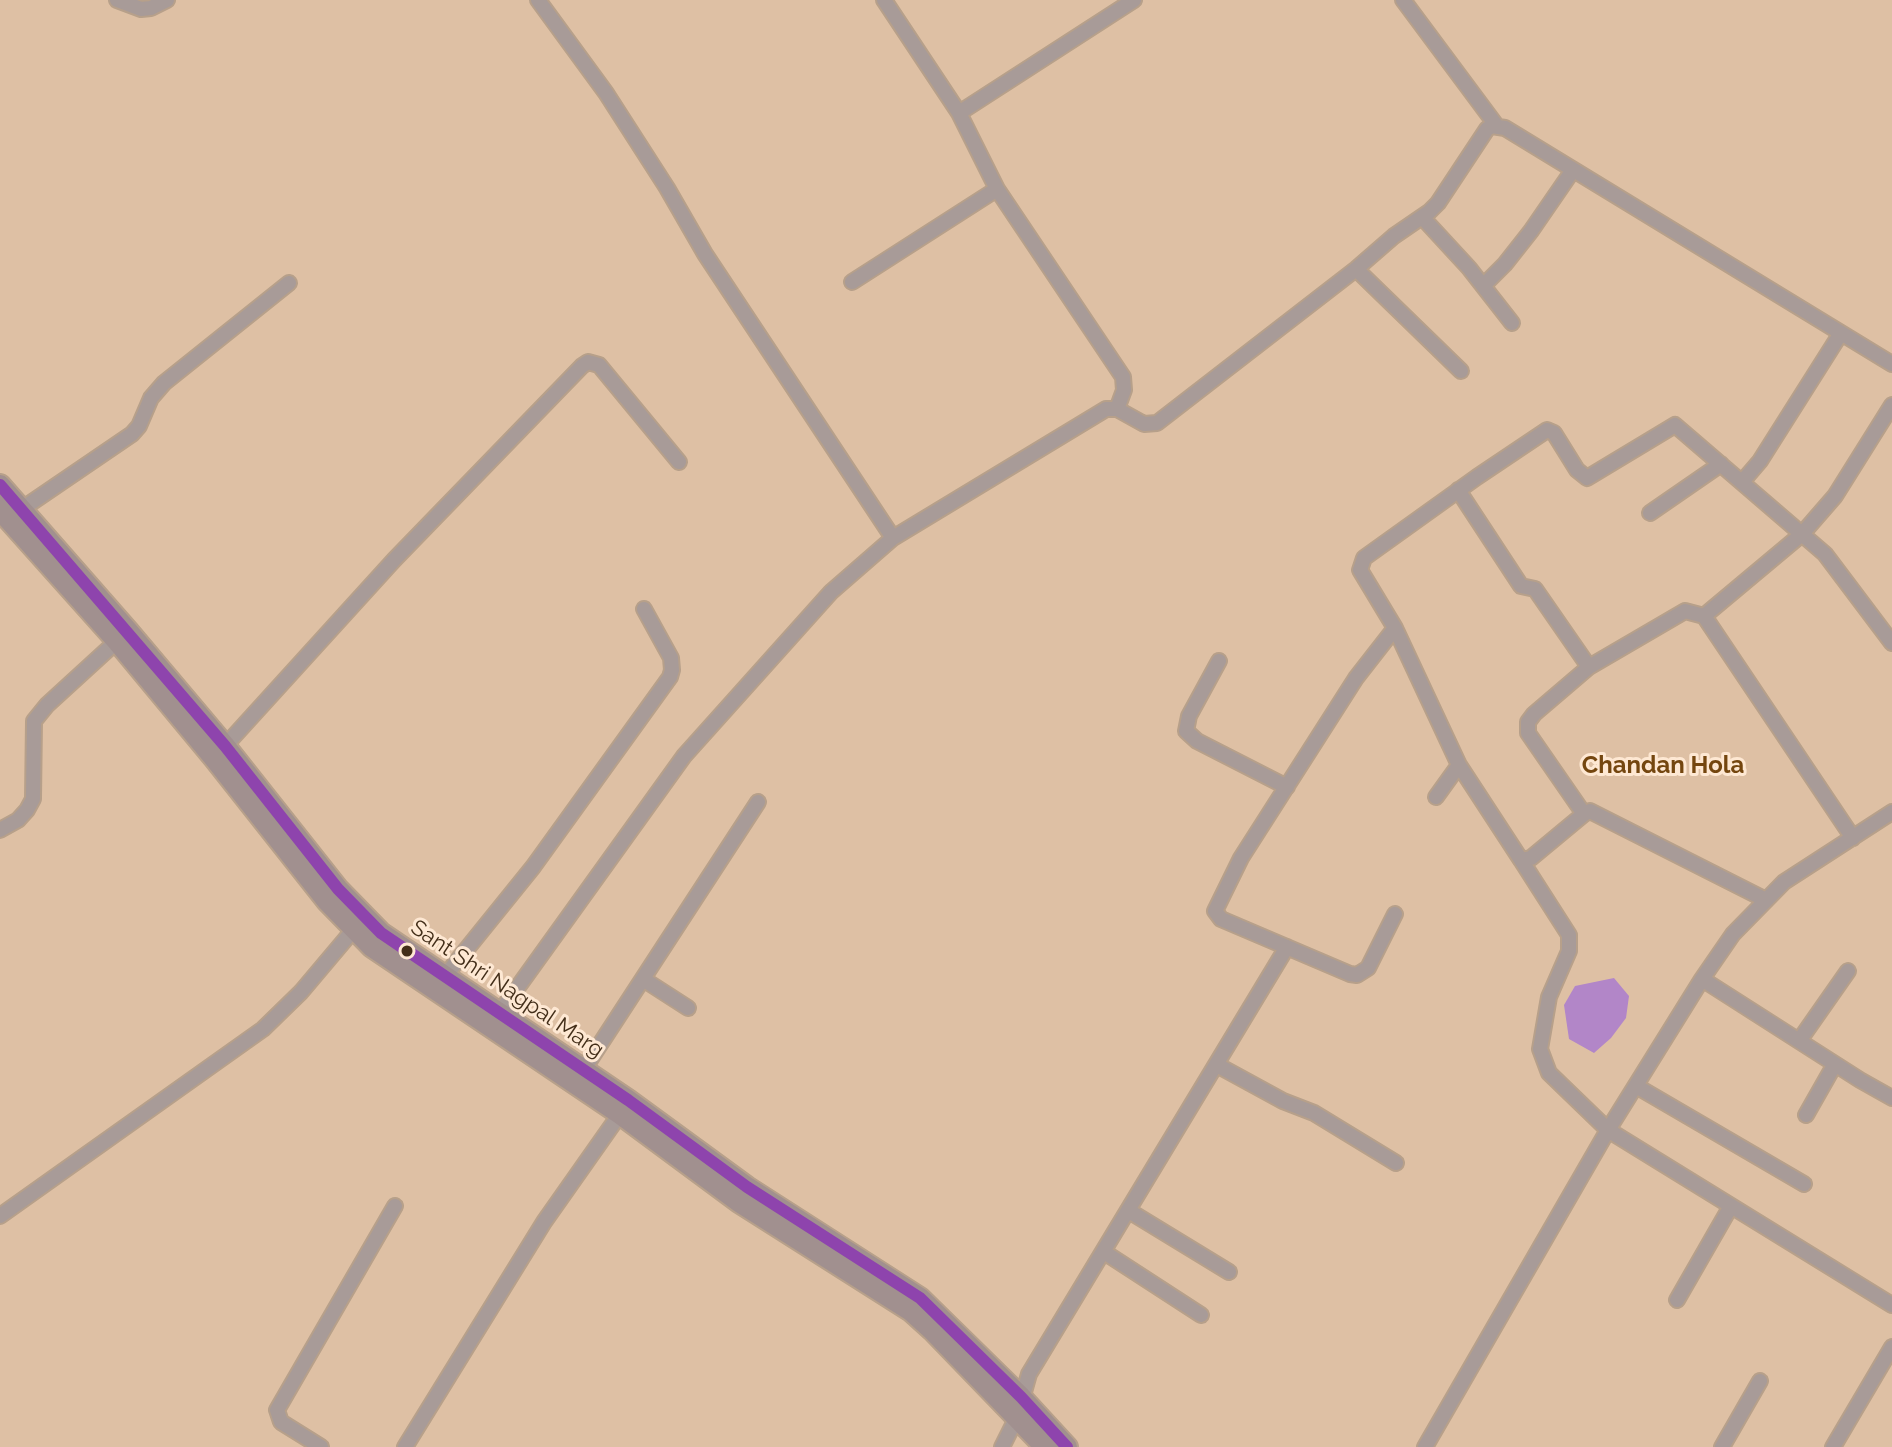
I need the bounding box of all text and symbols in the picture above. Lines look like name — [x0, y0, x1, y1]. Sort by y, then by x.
district label: Chandan Hola — [1582, 752, 1744, 780]
street label: Sant Shri Nagpal Marg — [405, 915, 609, 1063]
unlabelled marker — [399, 943, 415, 959]

